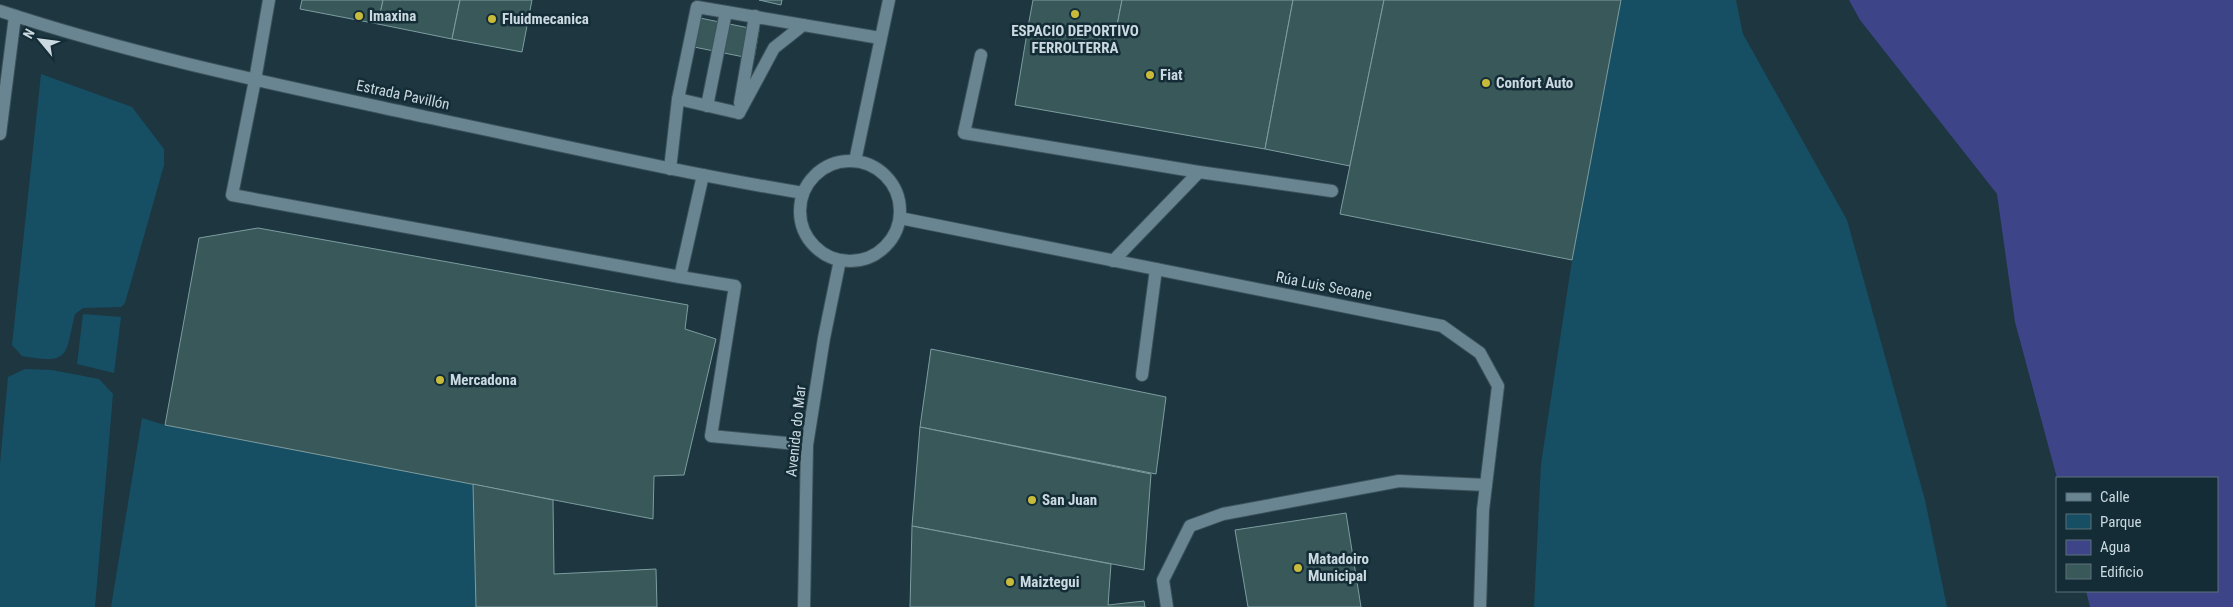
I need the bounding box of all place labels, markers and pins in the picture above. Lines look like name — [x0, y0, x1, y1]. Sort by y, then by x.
place label: Imaxina — [369, 7, 416, 25]
marker: ESPACIO DEPORTIVO FERROLTERRA — [1069, 8, 1081, 20]
marker: Imaxina — [353, 10, 365, 22]
place label: Fluidmecanica — [502, 10, 589, 28]
marker: Fluidmecanica — [486, 13, 498, 25]
place label: ESPACIO DEPORTIVO FERROLTERRA — [1011, 22, 1139, 57]
place label: Fiat — [1160, 66, 1183, 84]
marker: Fiat — [1144, 69, 1156, 81]
place label: Confort Auto — [1496, 74, 1573, 92]
marker: Confort Auto — [1480, 77, 1492, 89]
place label: Mercadona — [450, 371, 517, 389]
marker: Mercadona — [434, 374, 446, 386]
place label: San Juan — [1042, 491, 1097, 509]
marker: San Juan — [1026, 494, 1038, 506]
place label: Matadoiro Municipal — [1308, 550, 1369, 585]
marker: Matadoiro Municipal — [1292, 562, 1304, 574]
place label: Maiztegui — [1020, 573, 1080, 591]
marker: Maiztegui — [1004, 576, 1016, 588]

